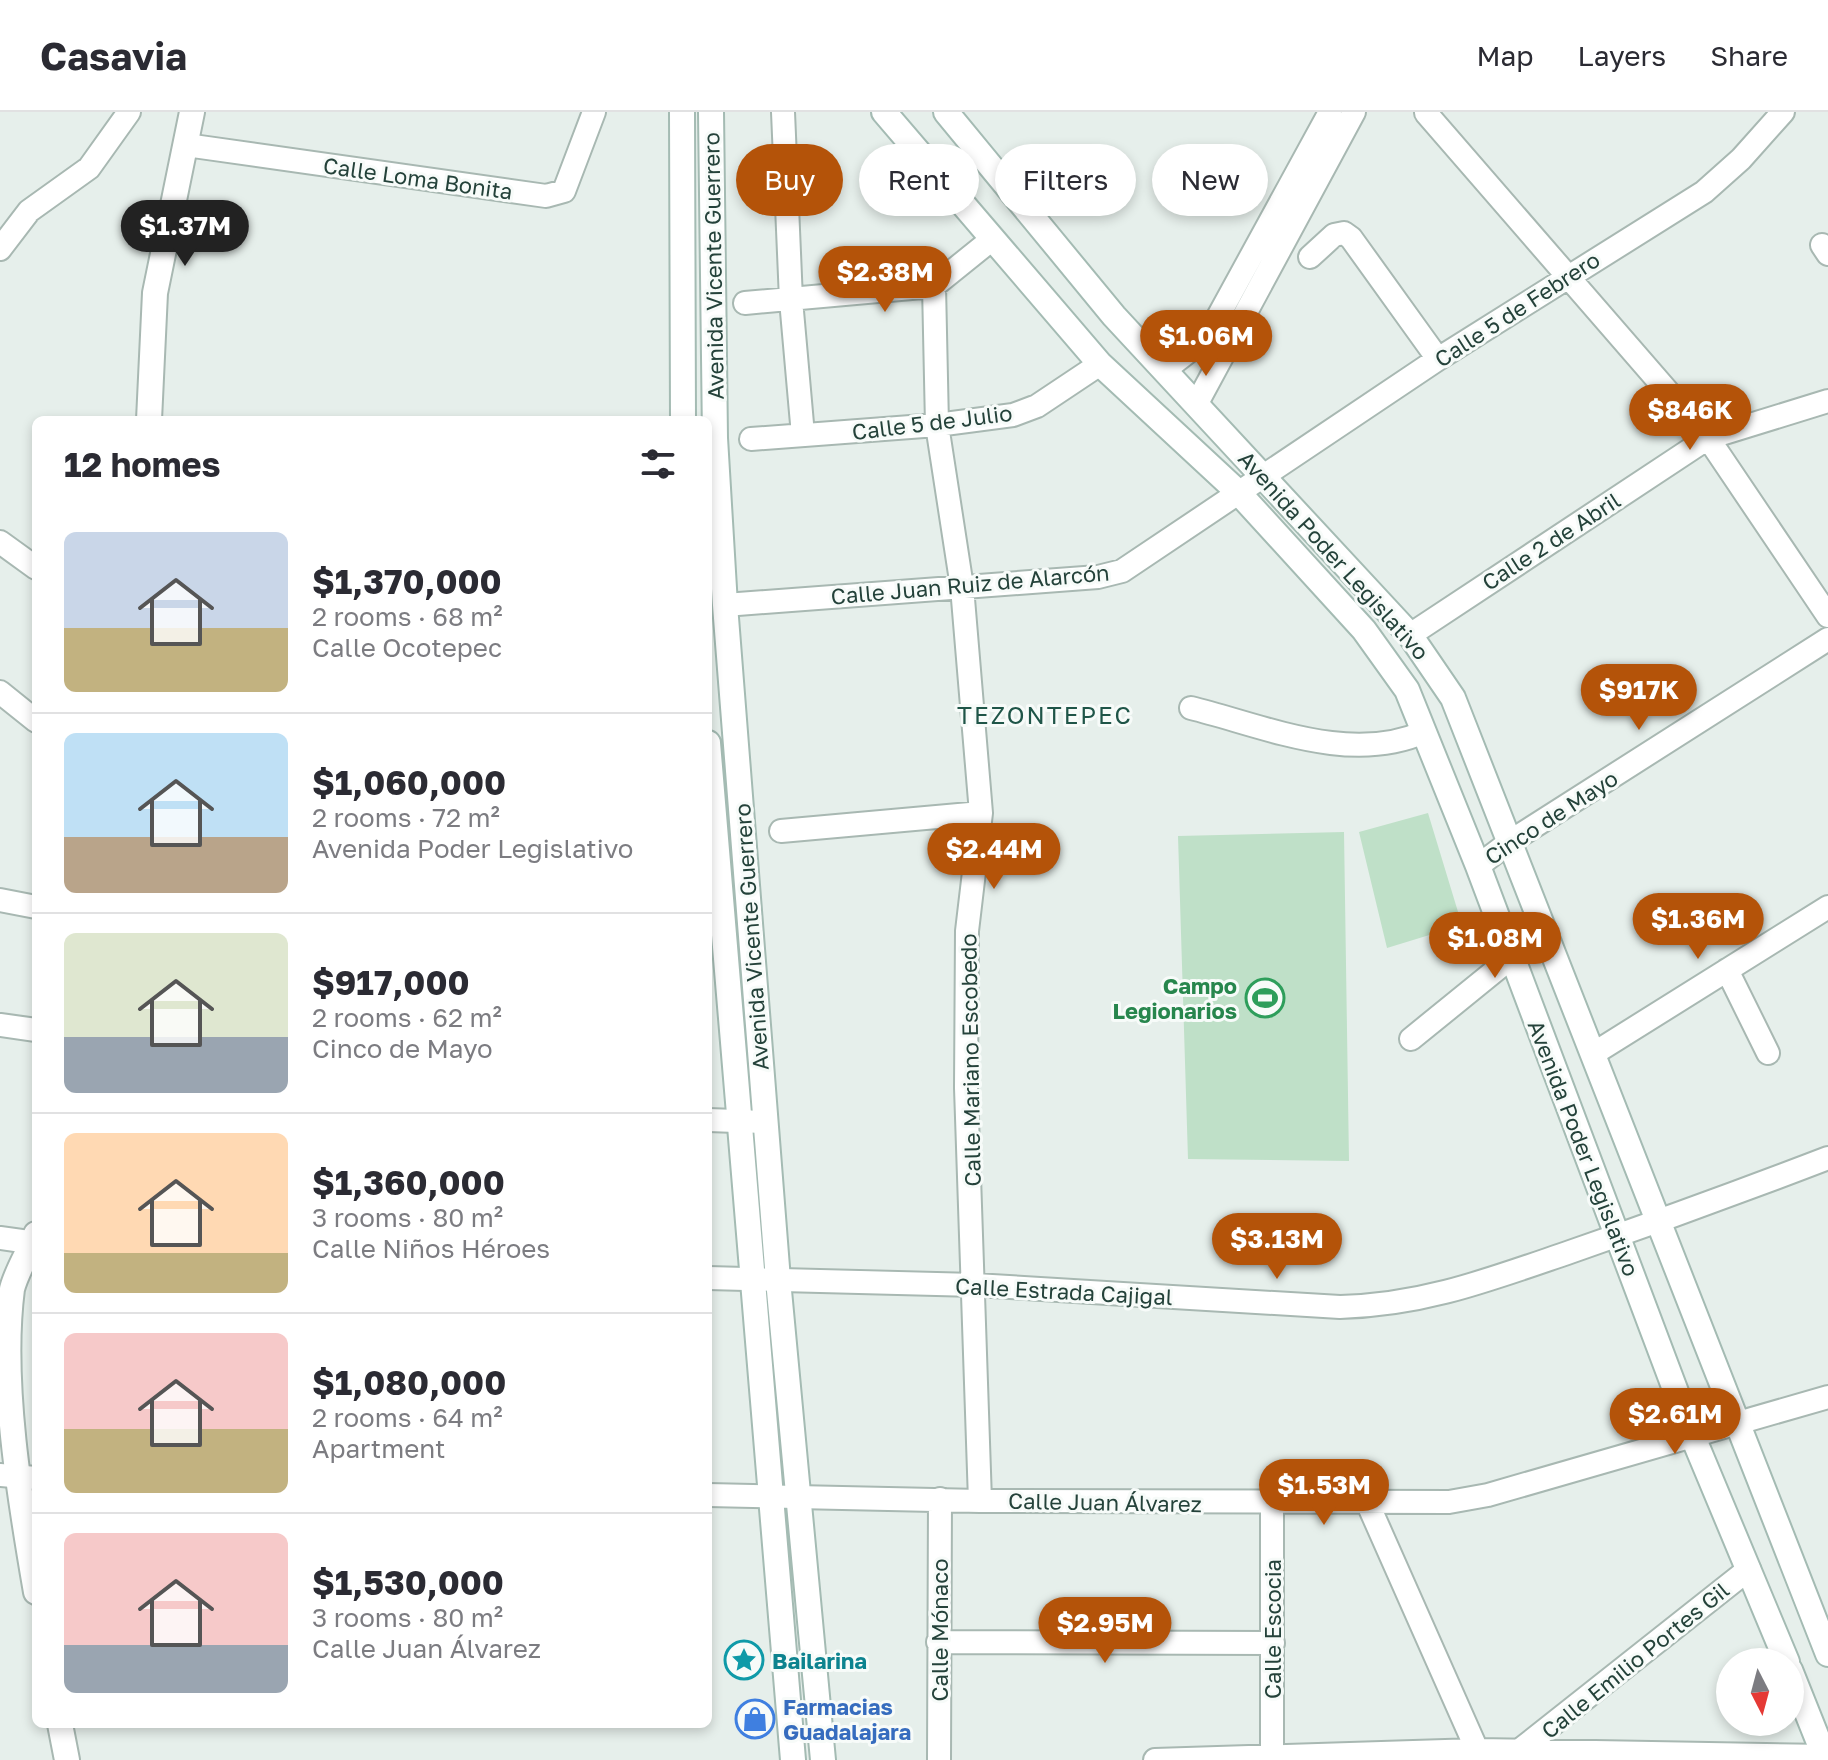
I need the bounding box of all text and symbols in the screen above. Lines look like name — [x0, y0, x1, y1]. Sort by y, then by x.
text: Casavia — [40, 33, 187, 78]
text: Map — [1476, 39, 1534, 72]
text: Layers — [1578, 39, 1666, 72]
text: Share — [1710, 39, 1788, 72]
street label: Avenida Vicente Guerrero — [697, 132, 729, 400]
chip: Buy — [736, 144, 843, 216]
chip: Rent — [859, 144, 979, 216]
chip: Filters — [995, 144, 1136, 216]
chip: New — [1152, 144, 1268, 216]
street label: Calle Loma Bonita — [322, 151, 514, 205]
pin: $1.37M — [120, 200, 250, 268]
text: $1.37M — [139, 210, 231, 241]
pin: $2.38M — [820, 246, 950, 314]
street label: Calle 5 de Febrero — [1429, 246, 1605, 372]
text: $2.38M — [836, 256, 934, 287]
pin: $1.06M — [1141, 310, 1271, 378]
text: $1.06M — [1158, 320, 1254, 351]
pin: $846K — [1634, 384, 1746, 452]
text: $846K — [1647, 394, 1733, 425]
street label: Calle 5 de Julio — [850, 399, 1014, 445]
icon: filters — [636, 442, 680, 486]
text: 12 homes — [64, 444, 221, 484]
street label: Avenida Poder Legislativo — [1233, 445, 1435, 665]
street label: Calle 2 de Abril — [1477, 486, 1625, 596]
street label: Calle Juan Ruiz de Alarcón — [830, 558, 1110, 610]
text: $1,370,000 — [312, 561, 502, 601]
icon: home — [128, 564, 224, 660]
text: 2 rooms · 68 m² — [312, 601, 503, 632]
text: Calle Ocotepec — [312, 632, 502, 663]
pin: $917K — [1583, 664, 1695, 732]
text: $917K — [1599, 674, 1679, 705]
district label: TEZONTEPEC — [957, 700, 1133, 729]
text: $1,060,000 — [312, 762, 506, 802]
street label: Cinco de Mayo — [1480, 764, 1622, 870]
icon: home — [128, 765, 224, 861]
text: 2 rooms · 72 m² — [312, 802, 500, 833]
street label: Avenida Vicente Guerrero — [728, 803, 774, 1071]
pin: $2.44M — [929, 823, 1059, 891]
text: Avenida Poder Legislativo — [312, 833, 633, 864]
text: $2.44M — [945, 833, 1043, 864]
pin: $1.36M — [1633, 893, 1763, 961]
text: $1.36M — [1651, 903, 1745, 934]
pin: $1.08M — [1430, 912, 1560, 980]
text: $1.08M — [1447, 922, 1543, 953]
street label: Calle Mariano Escobedo — [954, 933, 986, 1187]
text: $917,000 — [312, 962, 470, 1002]
icon: home — [128, 965, 224, 1061]
place label: Campo Legionarios — [1113, 972, 1237, 1024]
sports icon: Campo Legionarios — [1244, 977, 1286, 1019]
text: 2 rooms · 62 m² — [312, 1002, 502, 1033]
street label: Avenida Poder Legislativo — [1523, 1016, 1645, 1280]
text: Cinco de Mayo — [312, 1033, 493, 1064]
text: $1,360,000 — [312, 1162, 505, 1202]
icon: home — [128, 1165, 224, 1261]
text: 3 rooms · 80 m² — [312, 1202, 503, 1233]
pin: $3.13M — [1212, 1213, 1342, 1281]
text: $3.13M — [1230, 1223, 1324, 1254]
text: Calle Niños Héroes — [312, 1233, 550, 1264]
street label: Calle Estrada Cajigal — [955, 1272, 1173, 1310]
text: $1,080,000 — [312, 1362, 506, 1402]
icon: home — [128, 1365, 224, 1461]
pin: $2.61M — [1610, 1388, 1740, 1456]
text: $2.61M — [1628, 1398, 1722, 1429]
text: 2 rooms · 64 m² — [312, 1402, 503, 1433]
text: Apartment — [312, 1433, 445, 1464]
pin: $1.53M — [1259, 1459, 1389, 1527]
text: $1.53M — [1277, 1469, 1371, 1500]
street label: Calle Juan Álvarez — [1008, 1487, 1202, 1517]
street label: Calle Mónaco — [926, 1559, 953, 1701]
street label: Calle Escocia — [1259, 1559, 1286, 1699]
text: $1,530,000 — [312, 1562, 504, 1602]
icon: home — [128, 1565, 224, 1661]
street label: Calle Emilio Portes Gil — [1536, 1576, 1734, 1744]
pin: $2.95M — [1040, 1597, 1170, 1665]
text: 3 rooms · 80 m² — [312, 1602, 503, 1633]
text: $2.95M — [1056, 1607, 1154, 1638]
text: Calle Juan Álvarez — [312, 1633, 541, 1664]
place icon: Bailarina — [723, 1639, 765, 1681]
place label: Bailarina — [772, 1647, 867, 1674]
north arrow — [1716, 1648, 1804, 1736]
map controls — [1716, 1648, 1804, 1736]
place label: Farmacias Guadalajara — [783, 1693, 911, 1745]
shop icon: Farmacias Guadalajara — [734, 1698, 776, 1740]

